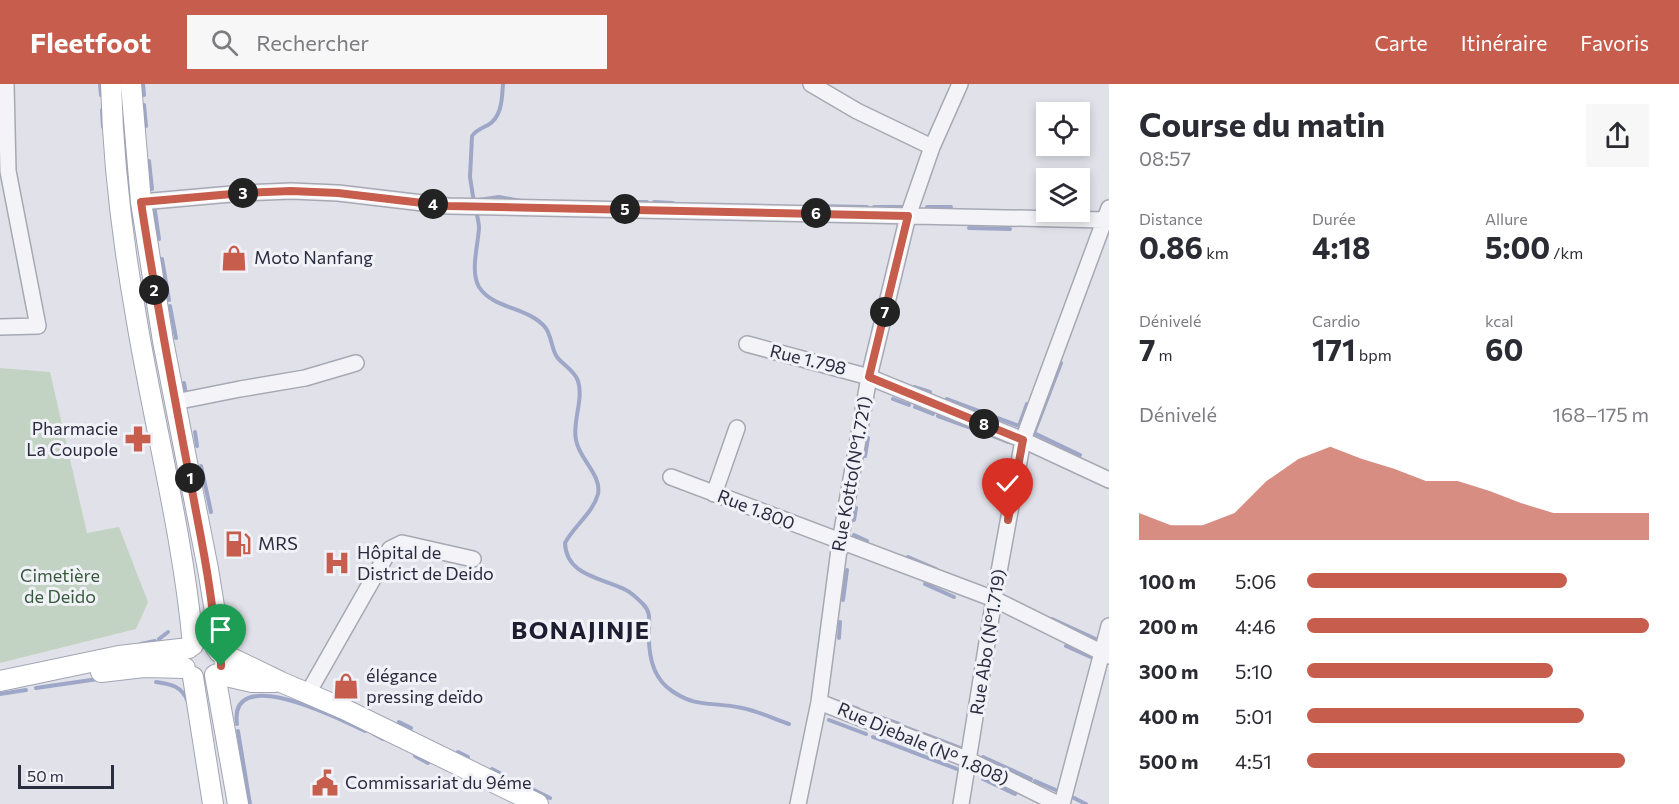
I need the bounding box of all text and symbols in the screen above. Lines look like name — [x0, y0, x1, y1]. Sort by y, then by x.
search box — [187, 15, 607, 69]
text: Fleetfoot — [30, 25, 151, 59]
icon: search — [208, 26, 241, 59]
text: Rechercher — [256, 29, 369, 56]
text: Carte — [1374, 30, 1428, 55]
text: Itinéraire — [1461, 30, 1547, 55]
text: Favoris — [1580, 30, 1649, 55]
map controls — [1036, 102, 1090, 222]
button: locate — [1036, 102, 1090, 156]
text: Course du matin — [1139, 103, 1385, 144]
button: share — [1586, 104, 1649, 167]
text: 08:57 — [1139, 146, 1191, 170]
button: layers — [1036, 168, 1090, 222]
pin: 3 — [228, 178, 258, 208]
text: 3 — [238, 183, 248, 202]
pin: 4 — [418, 189, 448, 219]
text: 4 — [428, 194, 438, 213]
pin: 5 — [610, 194, 640, 224]
pin: 6 — [801, 198, 831, 228]
text: 5 — [620, 199, 630, 218]
text: 6 — [811, 203, 821, 222]
text: Distance — [1139, 209, 1203, 228]
text: Durée — [1312, 209, 1356, 228]
text: Allure — [1485, 209, 1528, 228]
text: 0.86 — [1139, 228, 1203, 265]
text: 4:18 — [1312, 228, 1370, 265]
text: 5:00 — [1485, 228, 1550, 265]
shop icon: Moto Nanfang — [219, 243, 249, 273]
text: km — [1203, 243, 1229, 262]
text: /km — [1550, 243, 1583, 262]
place label: Moto Nanfang — [254, 246, 373, 268]
pin: 2 — [139, 275, 169, 305]
text: 2 — [149, 280, 159, 299]
pin: 7 — [870, 297, 900, 327]
text: 7 — [881, 302, 889, 321]
text: Dénivelé — [1139, 311, 1201, 330]
text: Cardio — [1312, 311, 1360, 330]
text: kcal — [1485, 311, 1514, 330]
text: 7 — [1139, 330, 1156, 367]
text: 171 — [1312, 330, 1356, 367]
text: 60 — [1485, 330, 1523, 367]
street label: Rue 1.798 — [768, 339, 849, 379]
text: m — [1156, 345, 1173, 364]
text: bpm — [1356, 345, 1392, 364]
street label: Rue Kotto(N°1.721) — [827, 394, 876, 553]
text: Dénivelé — [1139, 402, 1217, 426]
text: 168–175 m — [1553, 402, 1649, 426]
pin: 8 — [969, 409, 999, 439]
text: 8 — [979, 414, 989, 433]
place label: Pharmacie La Coupole — [26, 417, 118, 460]
pharmacy icon: Pharmacie La Coupole — [123, 424, 153, 454]
pin — [982, 458, 1033, 520]
pin: 1 — [175, 463, 205, 493]
icon: check — [991, 467, 1024, 500]
text: 1 — [186, 468, 194, 487]
street label: Rue 1.800 — [715, 484, 798, 534]
fuel station icon: MRS — [223, 529, 253, 559]
place label: MRS — [258, 532, 298, 554]
place label: Hôpital de District de Deido — [357, 541, 494, 584]
hospital icon: Hôpital de District de Deido — [322, 548, 352, 578]
park label: Cimetière de Deido — [20, 564, 100, 607]
street label: Rue Abo (N°1.719) — [965, 567, 1009, 716]
text: 100 m — [1139, 569, 1196, 593]
text: 5:06 — [1235, 569, 1276, 593]
pin — [195, 604, 246, 666]
icon: arrive — [204, 613, 237, 646]
text: 200 m — [1139, 614, 1198, 638]
text: 4:46 — [1235, 614, 1276, 638]
district label: BONAJINJE — [511, 615, 651, 644]
text: 300 m — [1139, 659, 1199, 683]
text: 5:10 — [1235, 659, 1273, 683]
place label: élégance pressing deïdo — [366, 664, 483, 707]
shop icon: élégance pressing deïdo — [331, 671, 361, 701]
street label: Rue Djebale (N° 1.808) — [834, 697, 1012, 789]
text: 400 m — [1139, 704, 1199, 728]
text: 5:01 — [1235, 704, 1273, 728]
text: 500 m — [1139, 749, 1199, 773]
text: 4:51 — [1235, 749, 1272, 773]
scale bar — [18, 762, 114, 790]
text: 50 m — [27, 766, 64, 785]
public building icon: Commissariat du 9éme — [310, 768, 340, 798]
place label: Commissariat du 9éme — [345, 771, 531, 793]

